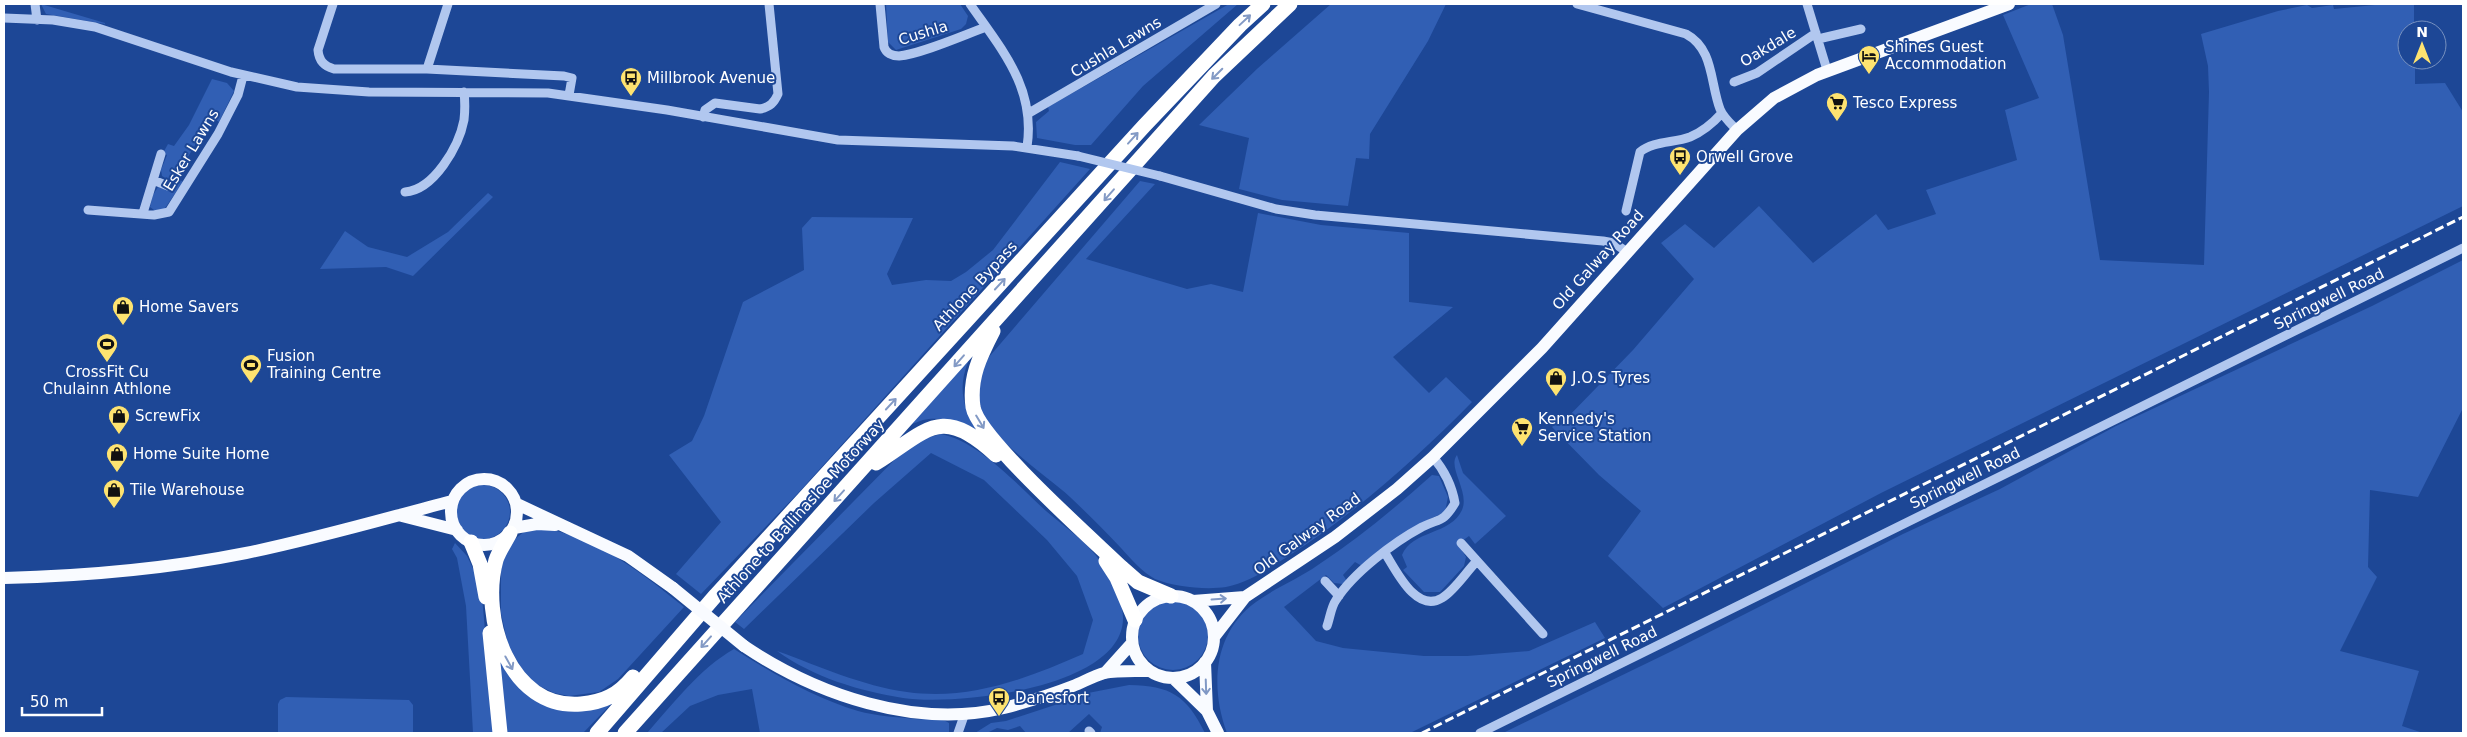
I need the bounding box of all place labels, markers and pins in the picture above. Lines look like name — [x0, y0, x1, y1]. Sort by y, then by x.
place label: Shines Guest Accommodation — [1885, 38, 2007, 73]
hotel icon: Shines Guest Accommodation — [1857, 44, 1881, 75]
bus stop icon: Millbrook Avenue — [619, 66, 643, 97]
place label: Millbrook Avenue — [647, 69, 775, 87]
supermarket icon: Tesco Express — [1825, 91, 1849, 122]
place label: Tesco Express — [1852, 94, 1958, 112]
bus stop icon: Orwell Grove — [1668, 145, 1692, 176]
place label: Orwell Grove — [1696, 148, 1793, 166]
shop icon: Home Savers — [111, 295, 135, 326]
place label: Home Savers — [139, 298, 239, 316]
sports icon: CrossFit Cu Chulainn Athlone — [95, 332, 119, 363]
place label: Fusion Training Centre — [266, 347, 381, 382]
sports icon: Fusion Training Centre — [239, 353, 263, 384]
place label: CrossFit Cu Chulainn Athlone — [43, 363, 171, 398]
shop icon: J.O.S Tyres — [1544, 366, 1568, 397]
place label: J.O.S Tyres — [1571, 369, 1650, 387]
shop icon: ScrewFix — [107, 404, 131, 435]
place label: ScrewFix — [135, 407, 201, 425]
place label: Kennedy's Service Station — [1538, 410, 1652, 445]
supermarket icon: Kennedy's Service Station — [1510, 416, 1534, 447]
shop icon: Home Suite Home — [105, 442, 129, 473]
place label: Home Suite Home — [133, 445, 269, 463]
shop icon: Tile Warehouse — [102, 478, 126, 509]
place label: Tile Warehouse — [129, 481, 244, 499]
bus stop icon: Danesfort — [987, 686, 1011, 717]
place label: Danesfort — [1015, 689, 1089, 707]

